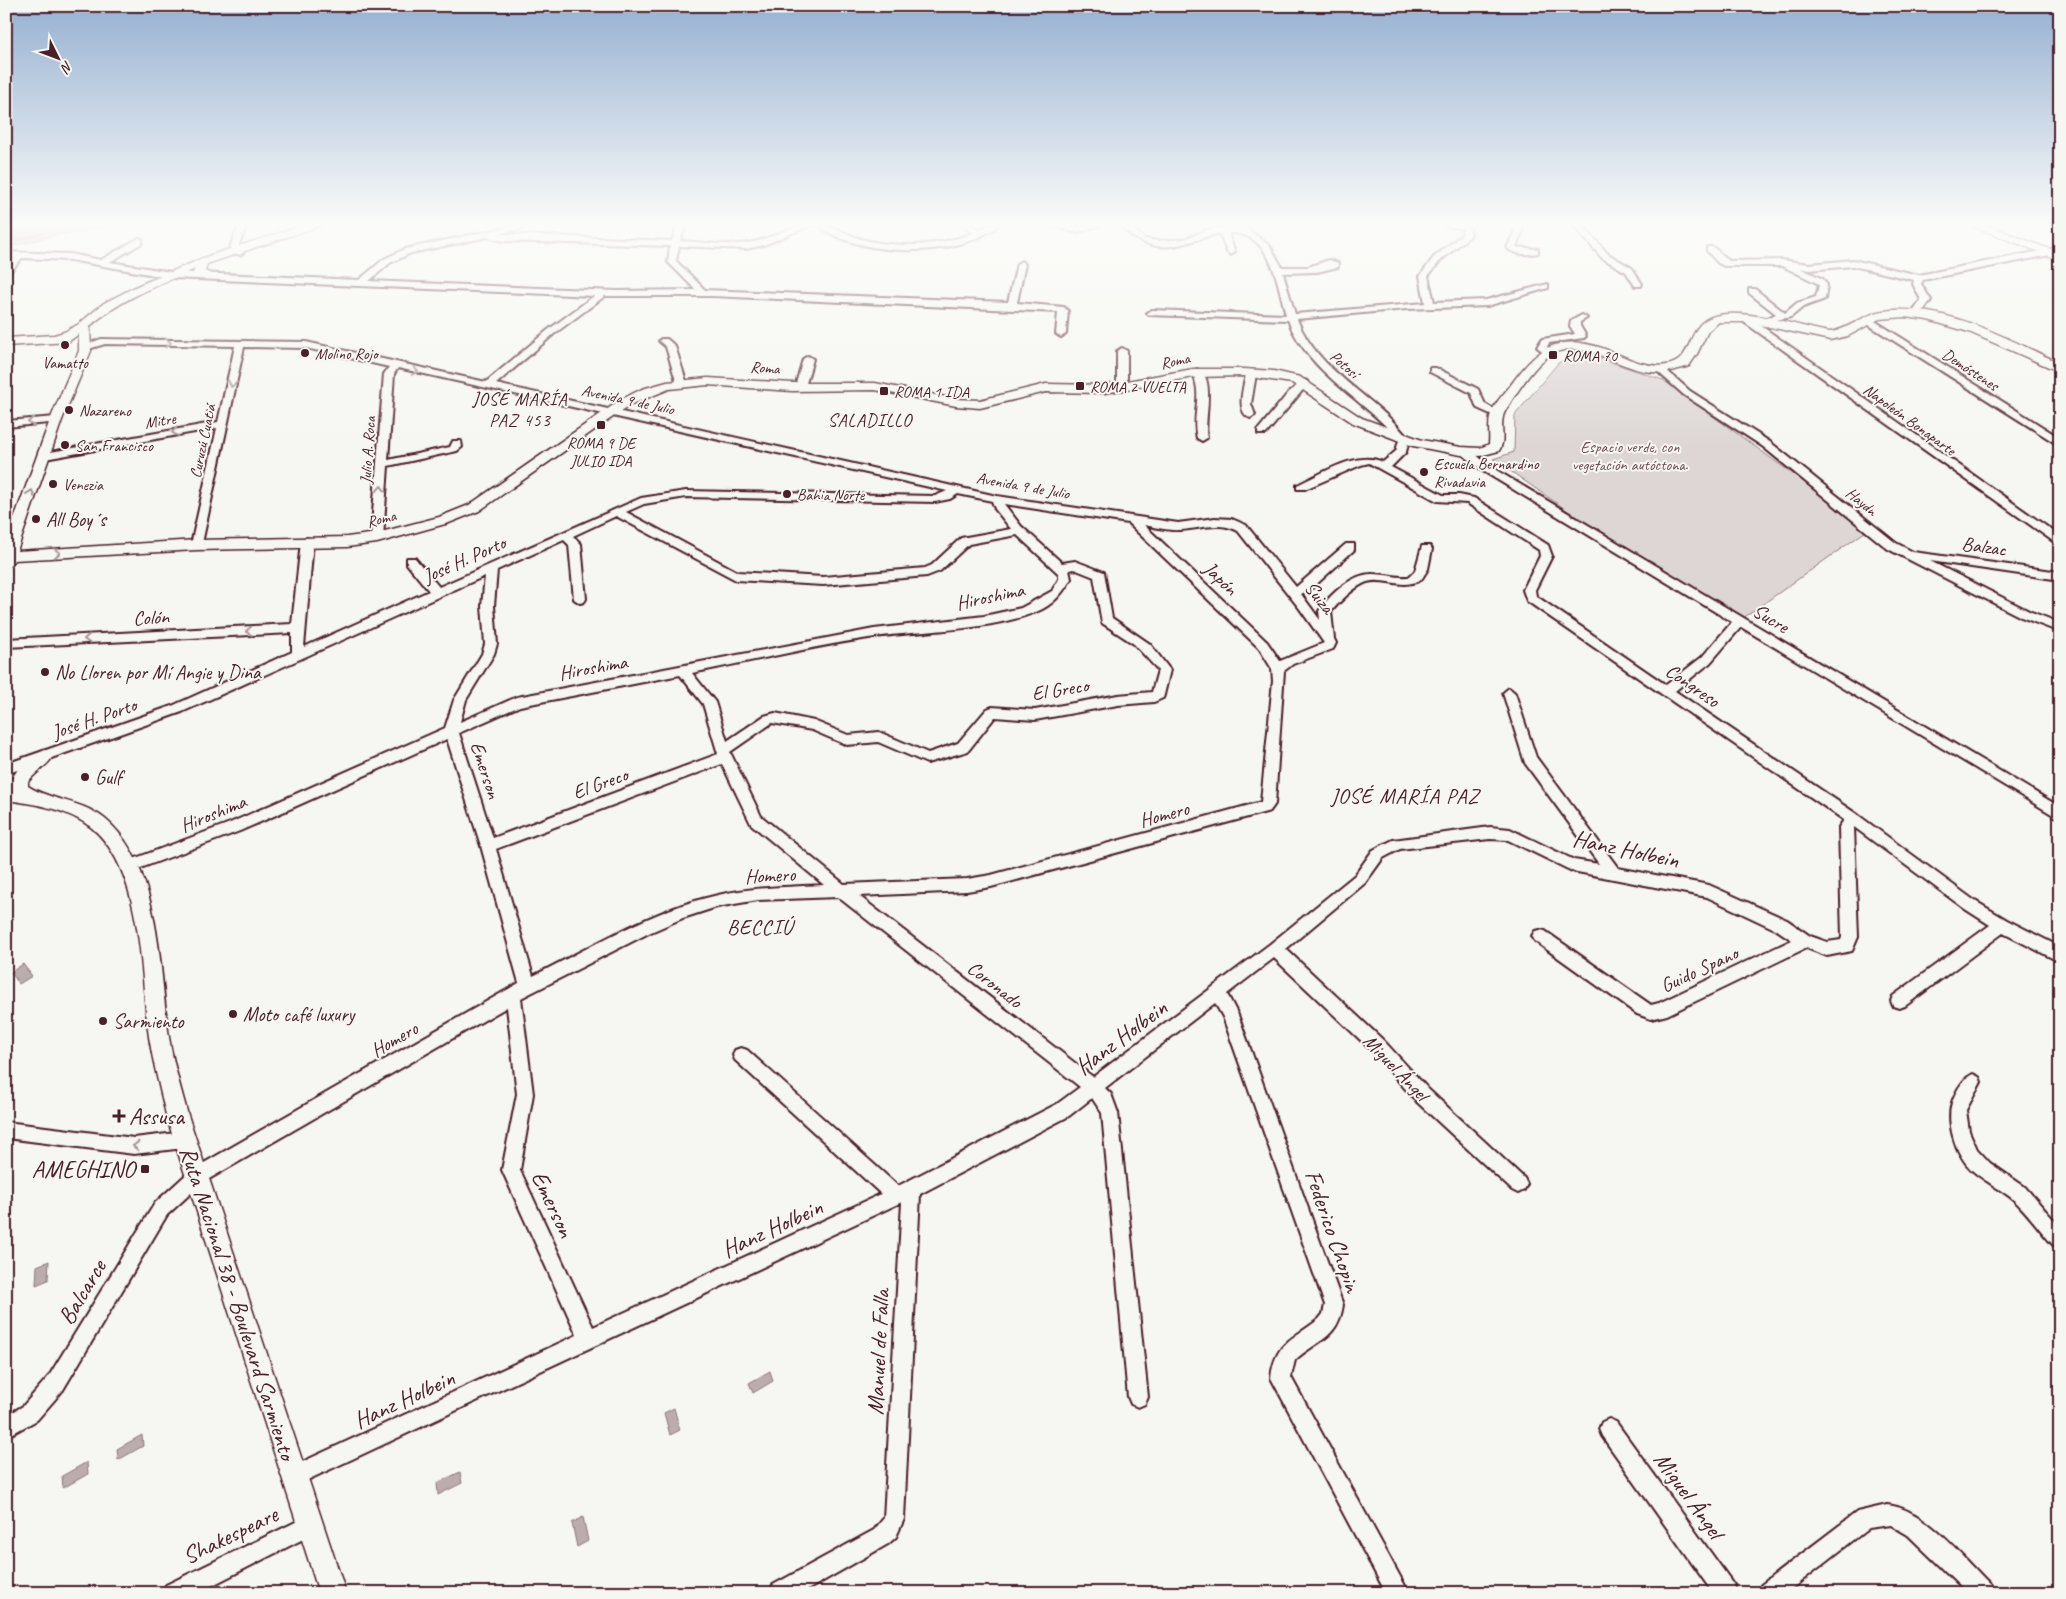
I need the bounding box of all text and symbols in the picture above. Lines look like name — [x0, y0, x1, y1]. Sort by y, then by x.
north arrow — [32, 32, 82, 82]
text: N — [57, 57, 77, 77]
one-way arrow — [164, 337, 172, 348]
marker: Vamatto — [59, 339, 71, 351]
place label: Molino Rojo — [315, 344, 380, 364]
street label: Demóstenes — [1939, 344, 2004, 396]
place label: ROMA 70 — [1563, 346, 1619, 366]
marker: Molino Rojo — [299, 347, 311, 359]
street label: Potosí — [1326, 347, 1365, 385]
street label: Roma — [1159, 348, 1193, 374]
marker: ROMA 70 — [1547, 349, 1559, 361]
place label: Vamatto — [42, 353, 89, 373]
street label: Roma — [750, 357, 782, 379]
one-way arrow — [410, 365, 419, 375]
place label: ROMA 2 VUELTA — [1090, 377, 1187, 397]
one-way arrow — [227, 379, 237, 388]
street label: Avenida 9 de Julio — [580, 380, 677, 420]
marker: ROMA 2 VUELTA — [1074, 380, 1086, 392]
street label: Napoleón Bonaparte — [1859, 380, 1961, 461]
place label: ROMA 1 IDA — [894, 382, 970, 402]
marker: ROMA 1 IDA — [878, 385, 890, 397]
district label: JOSÉ MARÍA PAZ 453 — [471, 388, 568, 431]
place label: Nazareno — [79, 401, 132, 421]
street label: Curuzú Cuatiá — [185, 401, 221, 480]
marker: Nazareno — [63, 404, 75, 416]
street label: Mitre — [143, 408, 179, 434]
district label: SALADILLO — [828, 409, 913, 431]
street label: Julio A. Roca — [356, 414, 380, 485]
one-way arrow — [27, 416, 35, 427]
marker: ROMA 9 DE JULIO IDA — [595, 419, 607, 431]
one-way arrow — [170, 427, 179, 437]
place label: ROMA 9 DE JULIO IDA — [567, 433, 638, 471]
place label: San Francisco — [75, 436, 154, 456]
park label: Espacio verde, con vegetación autóctona. — [1572, 437, 1689, 475]
marker: San Francisco — [59, 439, 71, 451]
place label: Escuela Bernardino Rivadavia — [1434, 454, 1540, 492]
marker: Escuela Bernardino Rivadavia — [1418, 466, 1430, 478]
street label: Avenida 9 de Julio — [975, 468, 1072, 504]
place label: Venezia — [63, 475, 104, 495]
marker: Venezia — [47, 478, 59, 490]
street label: Haydn — [1842, 483, 1882, 521]
one-way arrow — [375, 485, 386, 493]
place label: Bahia Norte — [797, 485, 866, 505]
marker: Bahia Norte — [781, 488, 793, 500]
one-way arrow — [25, 490, 35, 498]
street label: Roma — [365, 505, 399, 532]
place label: All Boy´s — [46, 507, 108, 532]
marker: All Boy´s — [30, 513, 42, 525]
street label: José H. Porto — [418, 529, 511, 589]
street label: Balzac — [1960, 531, 2008, 562]
one-way arrow — [54, 547, 62, 558]
street label: Japón — [1197, 555, 1244, 601]
street label: Suiza — [1299, 576, 1341, 620]
street label: Hiroshima — [954, 577, 1028, 616]
street label: Sucre — [1748, 598, 1795, 640]
street label: Colón — [132, 604, 171, 631]
one-way arrow — [245, 625, 253, 636]
one-way arrow — [83, 634, 90, 644]
street label: Hiroshima — [557, 649, 630, 686]
street label: Congreso — [1661, 658, 1725, 713]
place label: No Lloren por Mí Angie y Dina — [55, 660, 262, 685]
marker: No Lloren por Mí Angie y Dina — [39, 666, 51, 678]
street label: El Greco — [1030, 672, 1092, 706]
street label: José H. Porto — [48, 692, 142, 745]
street label: Emerson — [465, 739, 507, 803]
street label: El Greco — [569, 761, 633, 805]
place label: Gulf — [95, 765, 126, 790]
marker: Gulf — [79, 771, 91, 783]
district label: JOSÉ MARÍA PAZ — [1330, 783, 1481, 809]
street label: Hiroshima — [176, 788, 251, 838]
street label: Homero — [1137, 796, 1193, 833]
street label: Hanz Holbein — [1570, 823, 1682, 875]
street label: Homero — [744, 862, 797, 889]
district label: BECCIÚ — [727, 914, 796, 940]
street label: Guido Spano — [1656, 940, 1744, 998]
street label: Coronado — [962, 955, 1028, 1014]
street label: Hanz Holbein — [1069, 992, 1173, 1081]
place label: Moto café luxury — [243, 1002, 357, 1027]
marker: Moto café luxury — [227, 1008, 239, 1020]
place label: Sarmiento — [113, 1009, 185, 1034]
marker: Sarmiento — [97, 1015, 109, 1027]
street label: Homero — [366, 1016, 423, 1063]
street label: Miguel Ángel — [1358, 1029, 1436, 1109]
place label: Assusa — [129, 1101, 185, 1131]
marker: Assusa — [113, 1110, 125, 1122]
one-way arrow — [132, 1141, 140, 1151]
street label: Ruta Nacional 38 - Boulevard Sarmiento — [173, 1143, 304, 1466]
place label: AMEGHINO — [32, 1154, 138, 1184]
marker: AMEGHINO — [139, 1163, 151, 1175]
street label: Emerson — [525, 1166, 582, 1243]
street label: Federico Chopin — [1298, 1166, 1368, 1297]
street label: Hanz Holbein — [717, 1192, 827, 1264]
street label: Balcarce — [51, 1252, 114, 1330]
street label: Manuel de Falla — [860, 1286, 896, 1416]
street label: Hanz Holbein — [349, 1363, 459, 1435]
street label: Miguel Ángel — [1647, 1446, 1733, 1548]
street label: Shakespeare — [177, 1498, 285, 1571]

